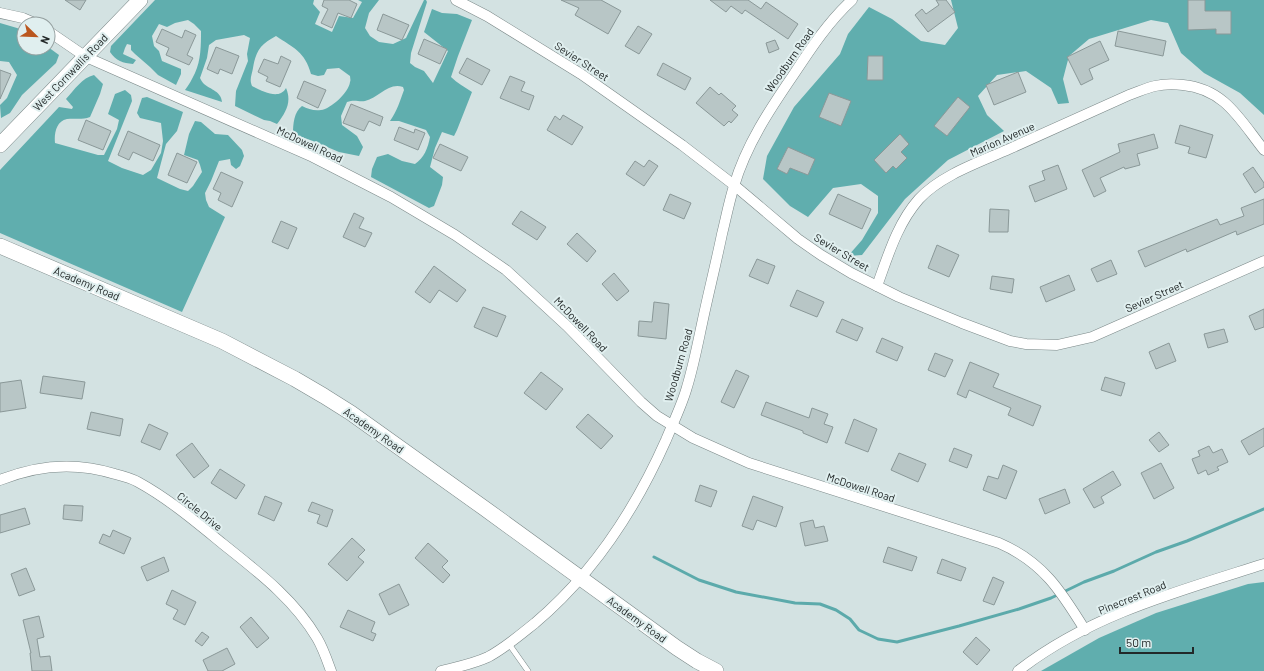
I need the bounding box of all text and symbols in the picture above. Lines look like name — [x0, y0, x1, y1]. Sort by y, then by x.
north arrow — [16, 16, 56, 56]
street label: Woodburn Road — [762, 25, 816, 95]
street label: West Cornwallis Road — [30, 31, 110, 113]
text: N — [38, 34, 53, 46]
street label: Sevier Street — [552, 39, 612, 83]
street label: Marion Avenue — [968, 119, 1036, 159]
street label: McDowell Road — [275, 123, 345, 165]
street label: Sevier Street — [812, 230, 872, 274]
street label: Academy Road — [52, 263, 122, 303]
street label: Sevier Street — [1123, 277, 1185, 315]
street label: McDowell Road — [552, 294, 610, 354]
street label: Woodburn Road — [661, 327, 695, 403]
street label: Academy Road — [341, 405, 407, 455]
street label: McDowell Road — [825, 470, 897, 504]
street label: Circle Drive — [175, 489, 225, 533]
street label: Pinecrest Road — [1096, 577, 1168, 617]
street label: Academy Road — [605, 593, 669, 645]
scale bar — [1120, 629, 1193, 655]
text: 50 m — [1126, 635, 1151, 649]

